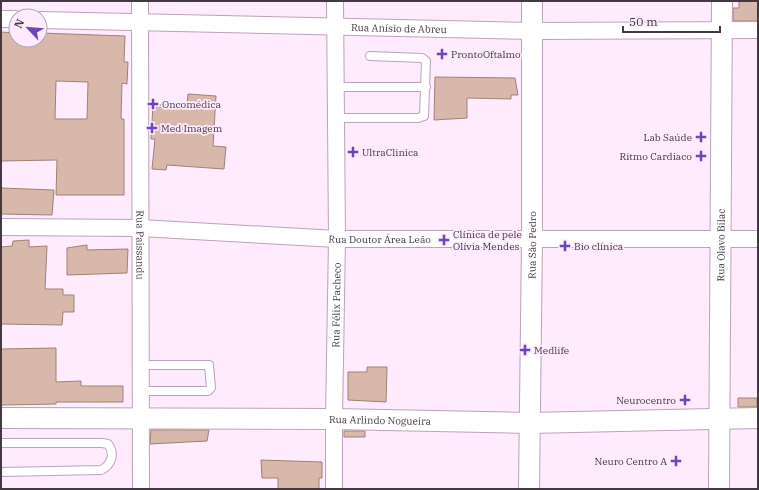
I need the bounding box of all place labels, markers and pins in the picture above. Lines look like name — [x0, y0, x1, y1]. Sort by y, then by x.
marker: ProntoOftalmo — [436, 48, 448, 60]
place label: ProntoOftalmo — [451, 48, 521, 61]
marker: Oncomédica — [147, 98, 159, 110]
place label: Oncomédica — [162, 98, 222, 111]
marker: Med Imagem — [146, 122, 158, 134]
place label: Med Imagem — [161, 122, 223, 135]
place label: Lab Saúde — [643, 131, 692, 144]
marker: Lab Saúde — [695, 131, 707, 143]
marker: UltraClinica — [347, 146, 359, 158]
place label: UltraClinica — [362, 146, 419, 159]
place label: Ritmo Cardiaco — [619, 150, 692, 163]
marker: Ritmo Cardiaco — [695, 150, 707, 162]
place label: Clínica de pele Olívia Mendes — [453, 228, 522, 253]
marker: Clínica de pele Olívia Mendes — [438, 234, 450, 246]
marker: Bio clínica — [559, 240, 571, 252]
place label: Bio clínica — [574, 240, 624, 253]
marker: Medlife — [519, 344, 531, 356]
place label: Medlife — [534, 344, 569, 357]
place label: Neurocentro — [616, 394, 676, 407]
marker: Neurocentro — [679, 394, 691, 406]
place label: Neuro Centro A — [594, 455, 667, 468]
marker: Neuro Centro A — [670, 455, 682, 467]

